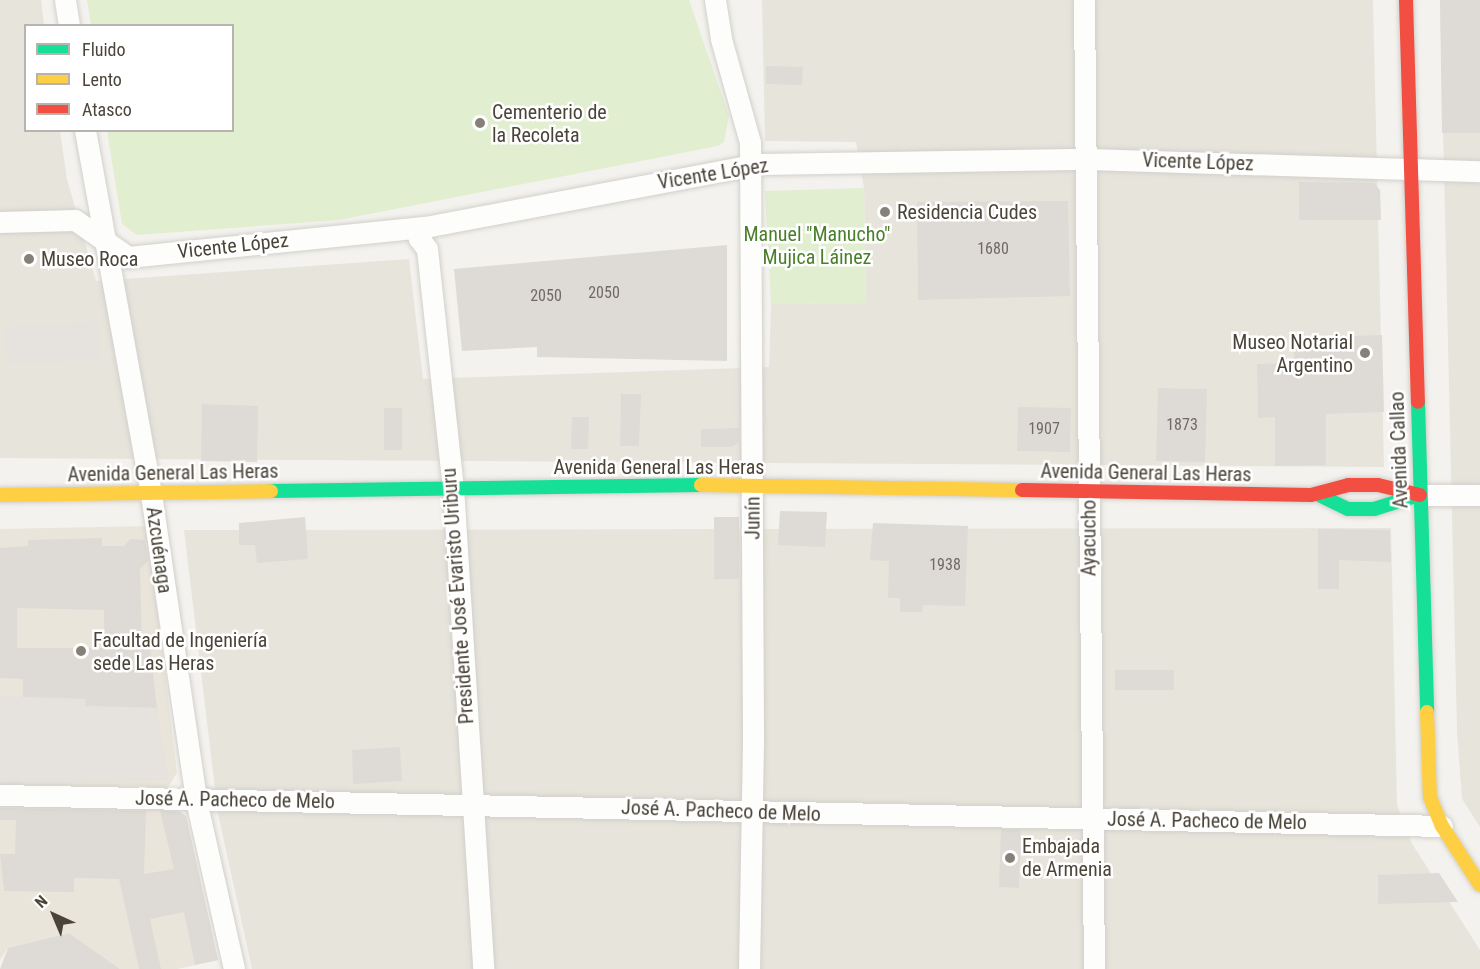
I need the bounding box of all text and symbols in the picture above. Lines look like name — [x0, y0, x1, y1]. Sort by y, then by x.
legend — [24, 24, 234, 132]
text: Fluido — [82, 39, 126, 60]
text: Lento — [82, 69, 122, 90]
text: Atasco — [82, 99, 132, 120]
place label: Cementerio de la Recoleta — [492, 100, 607, 147]
marker: Cementerio de la Recoleta — [473, 116, 487, 130]
street label: Vicente López — [1142, 148, 1254, 176]
street label: Vicente López — [656, 153, 770, 195]
place label: Residencia Cudes — [897, 200, 1037, 224]
marker: Residencia Cudes — [878, 205, 892, 219]
park label: Manuel "Manucho" Mujica Láinez — [743, 223, 891, 270]
street label: Vicente López — [176, 228, 290, 264]
house number: 1680 — [977, 239, 1009, 259]
place label: Museo Roca — [41, 247, 138, 271]
marker: Museo Roca — [22, 252, 36, 266]
house number: 2050 — [588, 283, 620, 303]
house number: 2050 — [530, 286, 562, 306]
place label: Museo Notarial Argentino — [1232, 330, 1353, 377]
marker: Museo Notarial Argentino — [1358, 346, 1372, 360]
street label: Avenida Callao — [1385, 391, 1413, 509]
house number: 1873 — [1166, 415, 1198, 435]
house number: 1907 — [1028, 419, 1060, 439]
street label: Avenida General Las Heras — [554, 455, 764, 479]
street label: Avenida General Las Heras — [67, 459, 279, 487]
street label: Avenida General Las Heras — [1040, 459, 1252, 487]
street label: Presidente José Evaristo Uriburu — [437, 467, 479, 725]
street label: Junín — [741, 496, 765, 540]
street label: Ayacucho — [1077, 500, 1101, 576]
street label: Azcuénaga — [141, 505, 177, 595]
house number: 1938 — [929, 555, 961, 575]
place label: Facultad de Ingeniería sede Las Heras — [93, 628, 267, 675]
marker: Facultad de Ingeniería sede Las Heras — [74, 644, 88, 658]
street label: José A. Pacheco de Melo — [135, 786, 335, 814]
street label: José A. Pacheco de Melo — [621, 796, 821, 826]
street label: José A. Pacheco de Melo — [1107, 807, 1307, 835]
place label: Embajada de Armenia — [1022, 834, 1112, 881]
marker: Embajada de Armenia — [1003, 851, 1017, 865]
north arrow — [24, 885, 84, 945]
text: N — [31, 891, 51, 912]

